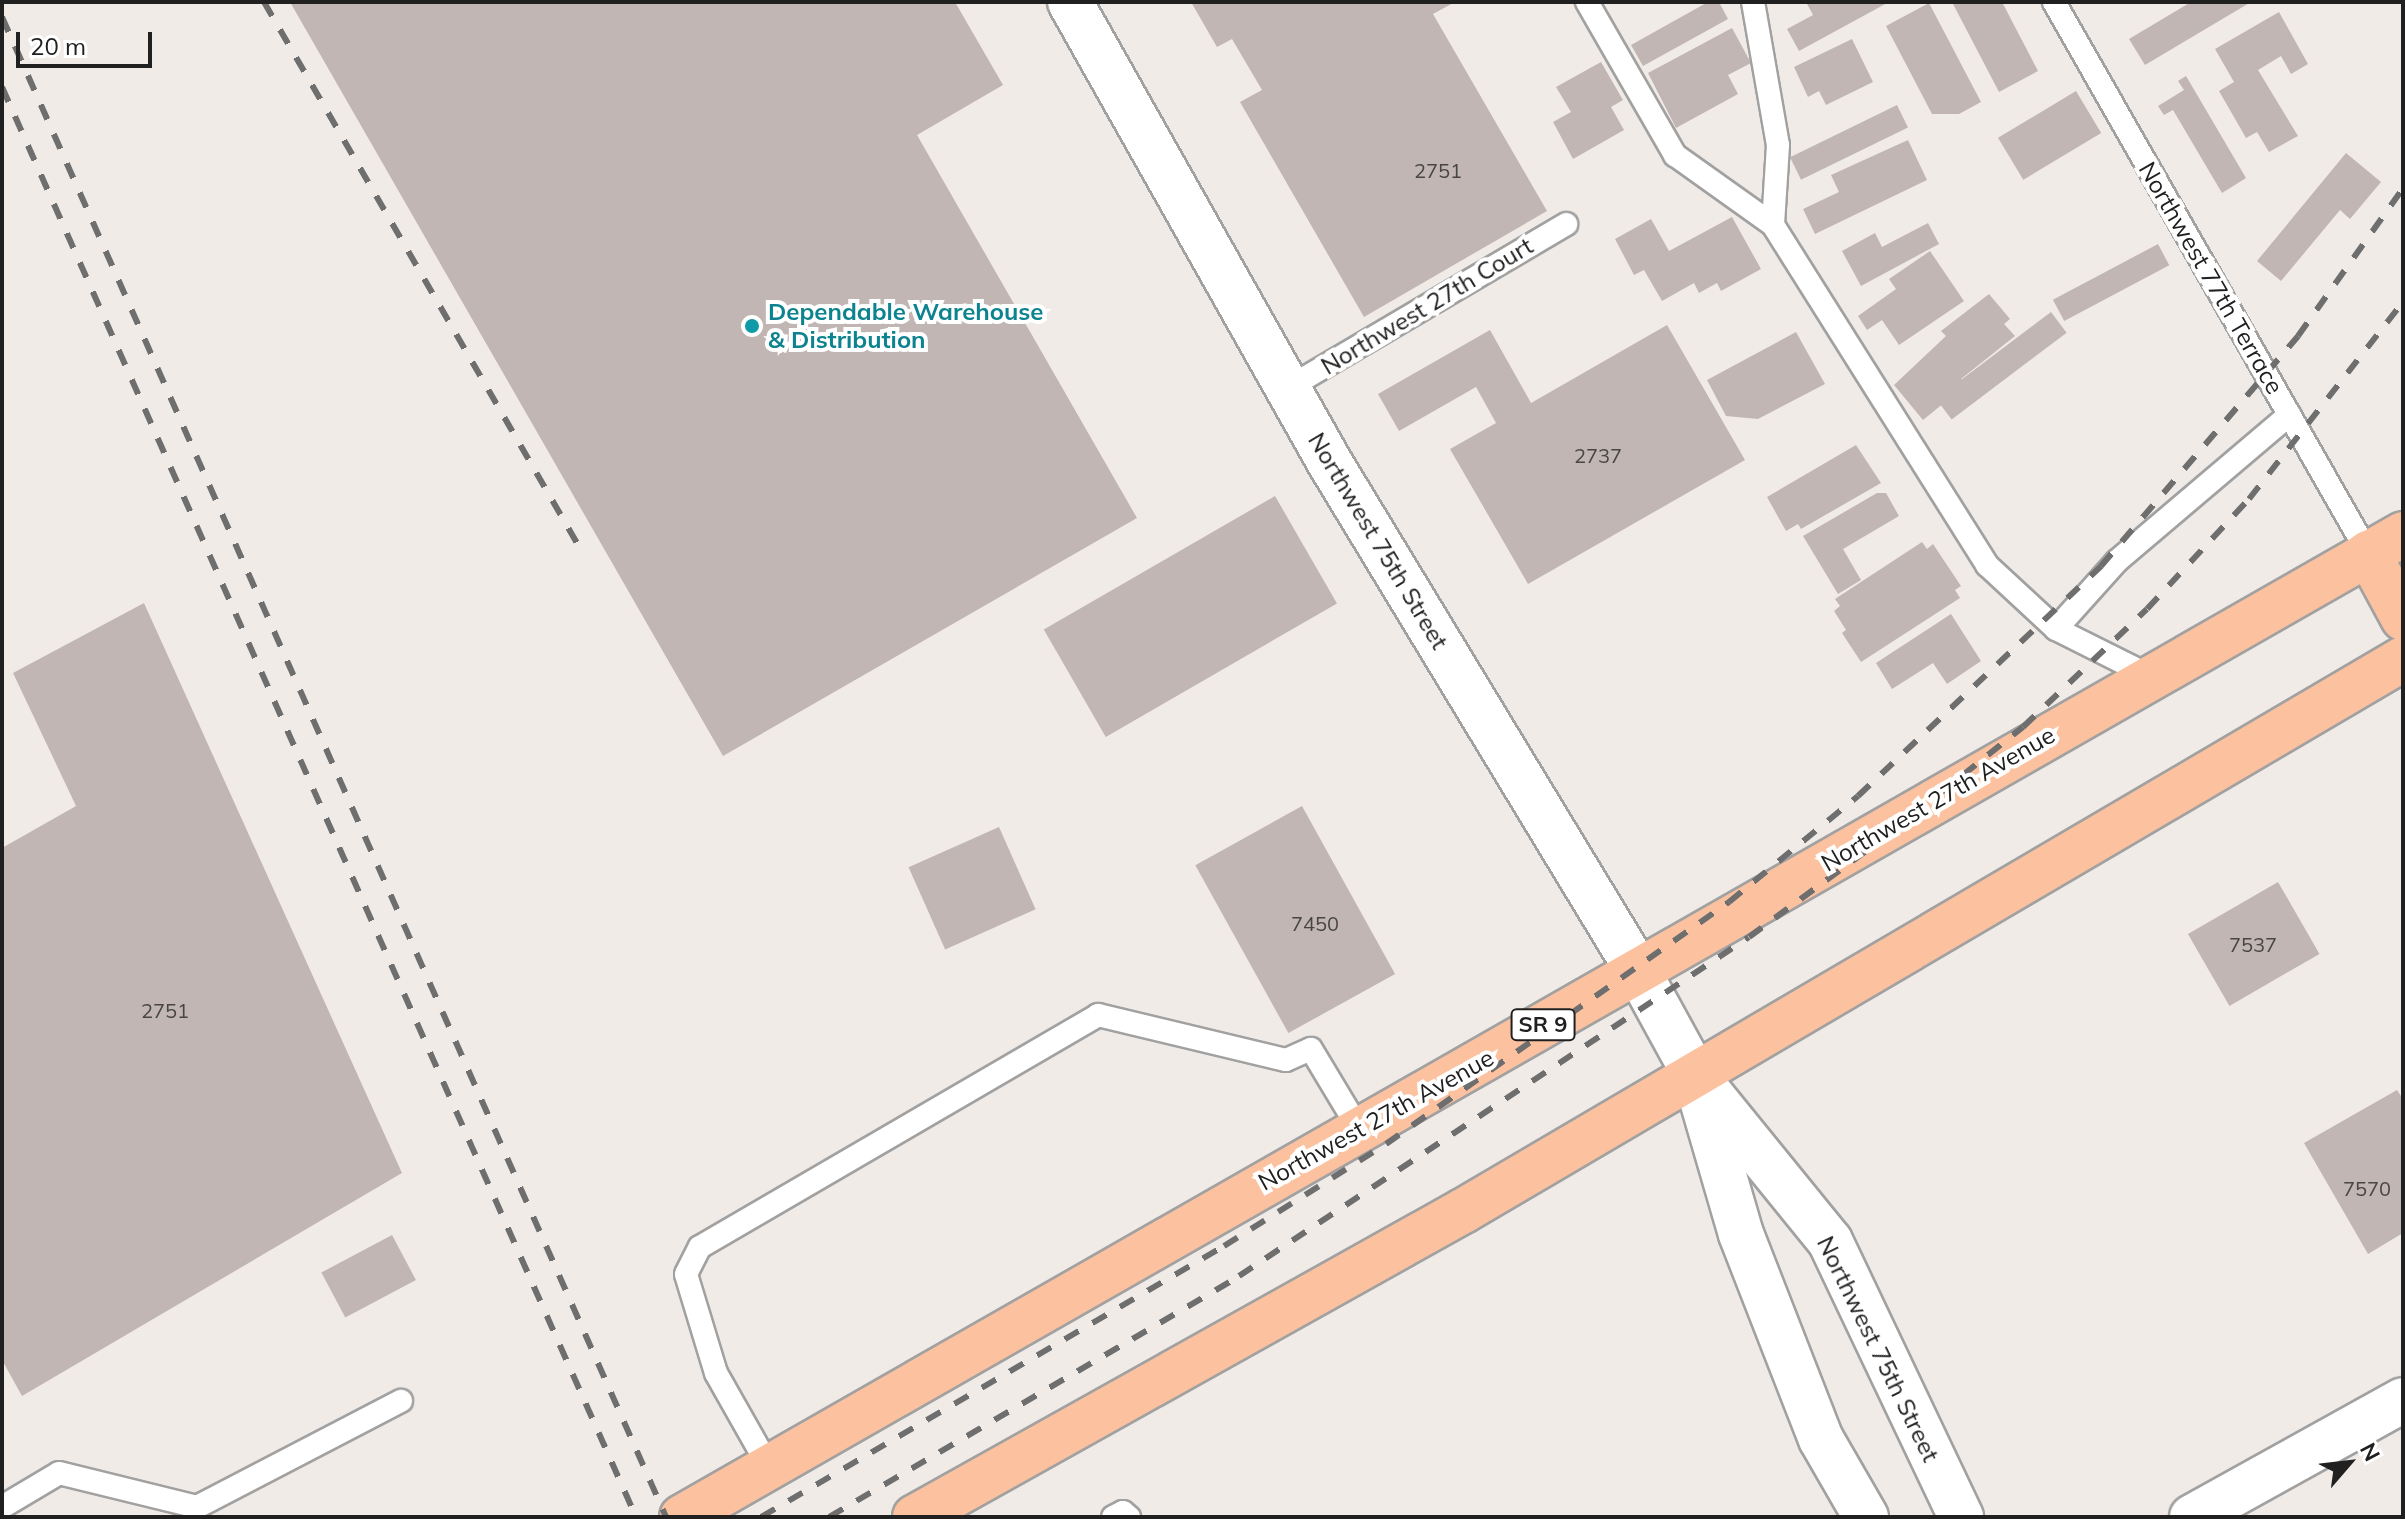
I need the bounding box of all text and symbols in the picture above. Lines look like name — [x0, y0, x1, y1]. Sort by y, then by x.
scale bar — [20, 16, 156, 66]
text: 20 m — [30, 31, 86, 61]
street label: Northwest 77th Terrace — [2133, 157, 2289, 399]
house number: 2751 — [1414, 158, 1462, 182]
street label: Northwest 27th Court — [1316, 231, 1538, 381]
place label: Dependable Warehouse & Distribution — [768, 298, 1043, 354]
marker: Dependable Warehouse & Distribution — [743, 317, 761, 335]
street label: Northwest 75th Street — [1302, 428, 1454, 654]
house number: 2737 — [1574, 443, 1622, 467]
street label: Northwest 27th Avenue — [1816, 720, 2060, 878]
house number: 7450 — [1291, 911, 1339, 935]
house number: 7537 — [2229, 932, 2277, 956]
house number: 2751 — [141, 998, 189, 1022]
road number: SR 9 — [1509, 1007, 1577, 1043]
street label: Northwest 27th Avenue — [1253, 1043, 1499, 1197]
house number: 7570 — [2343, 1176, 2391, 1200]
street label: Northwest 75th Street — [1811, 1232, 1945, 1466]
north arrow — [2309, 1423, 2389, 1503]
text: N — [2354, 1438, 2386, 1466]

